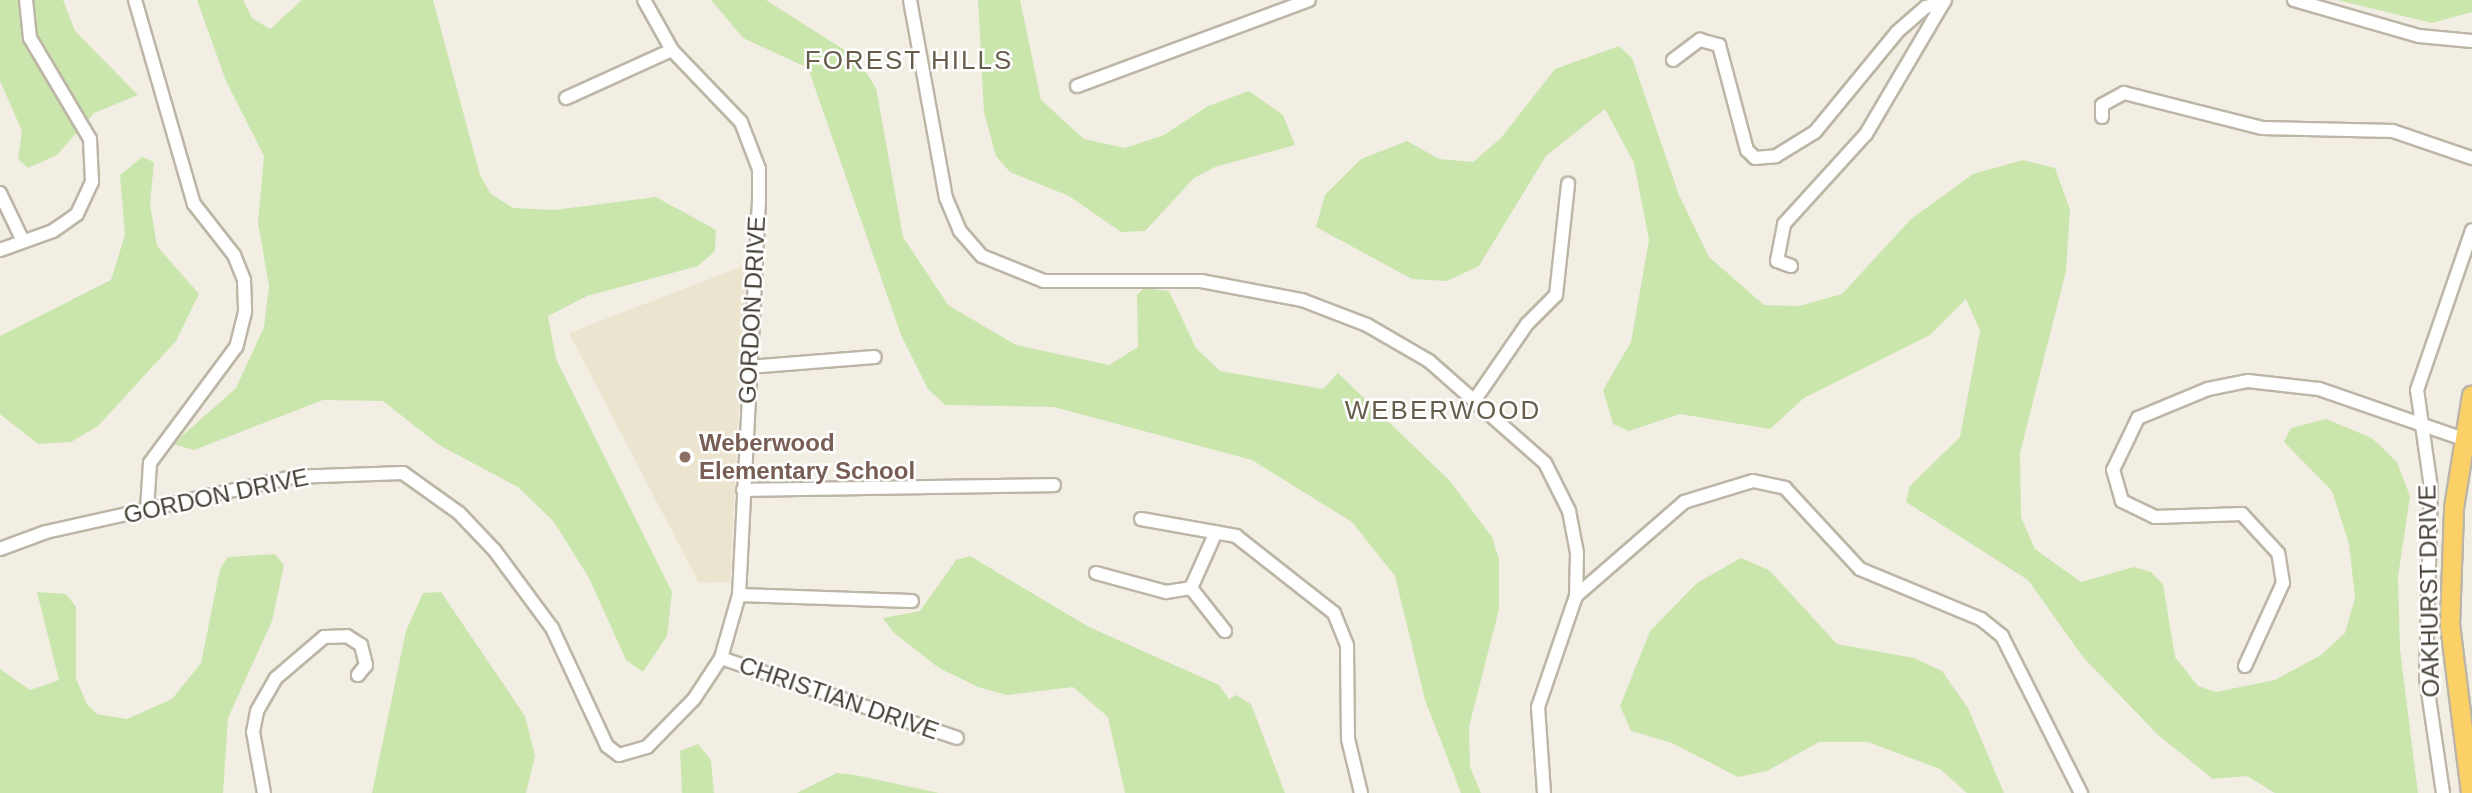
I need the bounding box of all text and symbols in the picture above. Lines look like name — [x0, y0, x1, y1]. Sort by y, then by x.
district label: FOREST HILLS — [806, 45, 1012, 77]
street label: GORDON DRIVE — [733, 215, 771, 405]
district label: WEBERWOOD — [1346, 395, 1540, 427]
place label: Weberwood Elementary School — [699, 429, 915, 485]
marker: Weberwood Elementary School — [677, 449, 693, 465]
street label: GORDON DRIVE — [121, 462, 311, 530]
street label: OAKHURST DRIVE — [2413, 484, 2445, 698]
street label: CHRISTIAN DRIVE — [735, 650, 943, 746]

